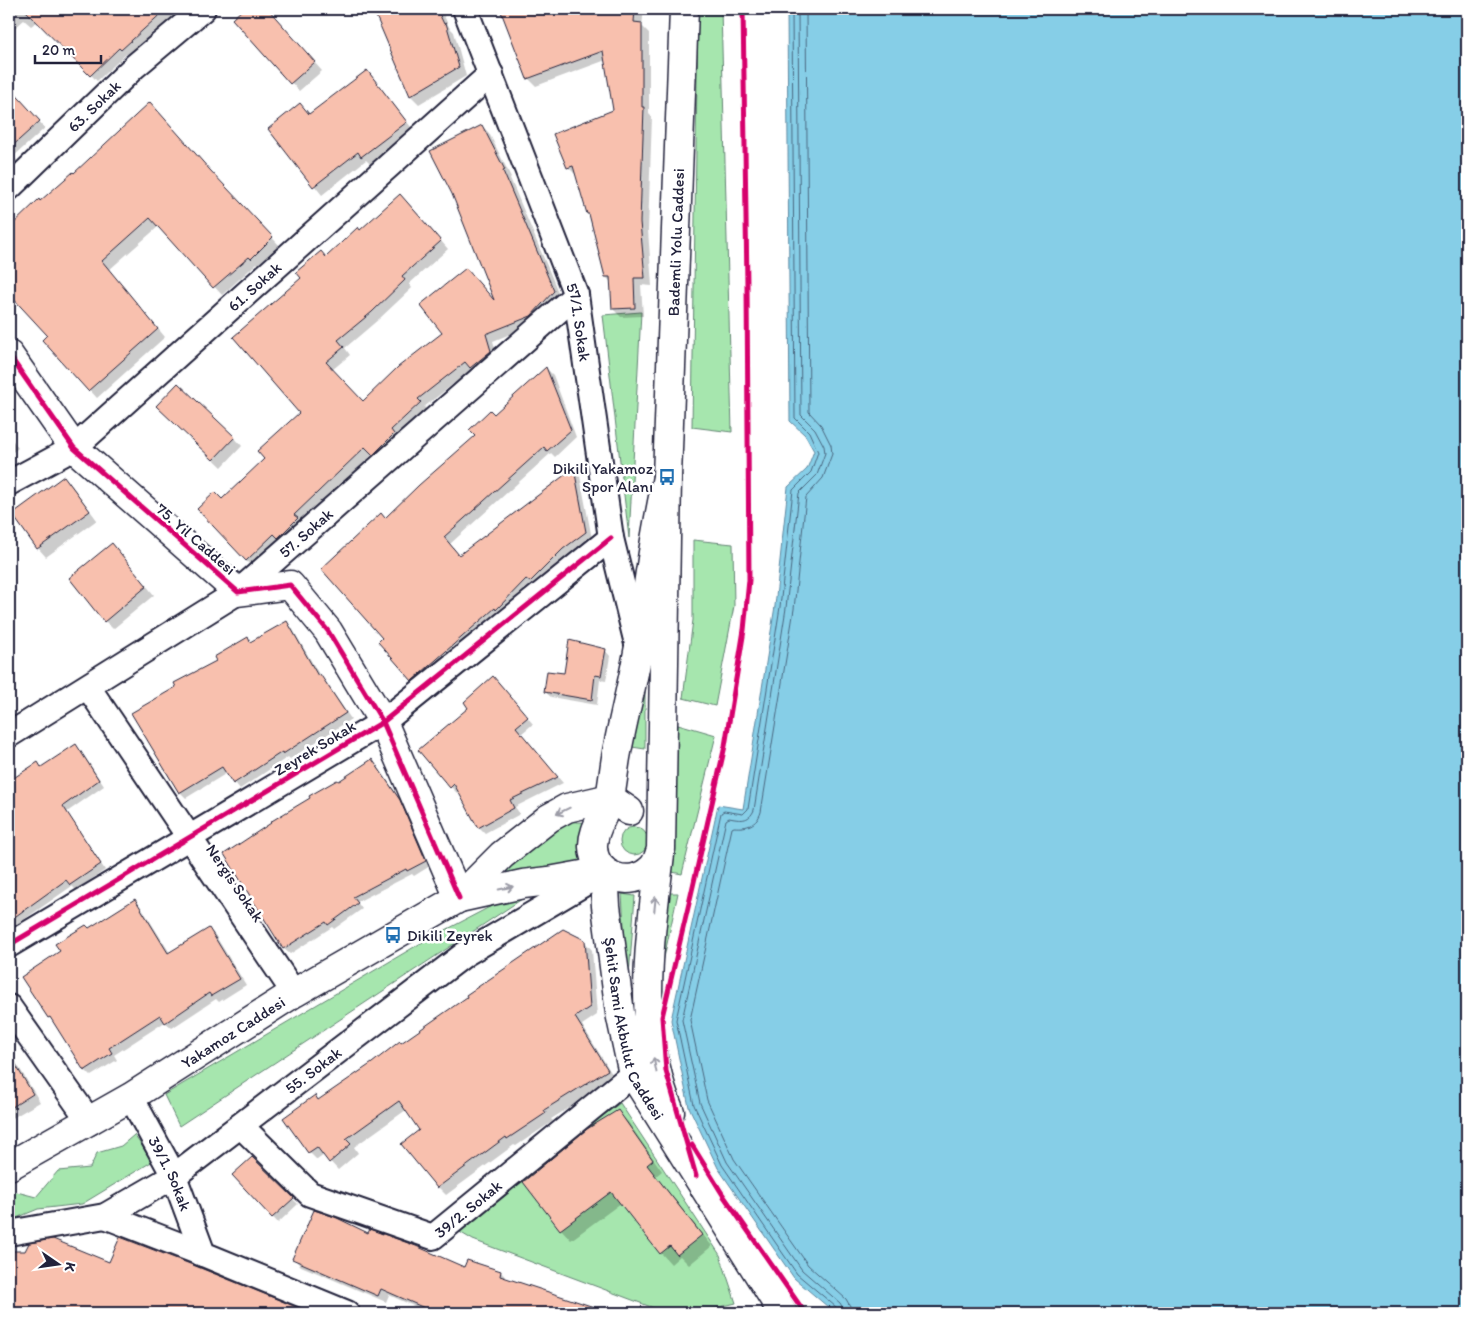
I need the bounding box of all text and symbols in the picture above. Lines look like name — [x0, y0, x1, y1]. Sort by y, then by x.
scale bar — [35, 32, 101, 64]
text: 20 m — [42, 41, 76, 59]
street label: 63. Sokak — [63, 76, 124, 136]
street label: Bademli Yolu Caddesi — [663, 168, 688, 317]
street label: 61. Sokak — [224, 258, 285, 315]
street label: 57/1. Sokak — [563, 280, 595, 363]
place label: Dikili Yakamoz Spor Alanı — [552, 459, 654, 496]
bus stop icon: Dikili Yakamoz Spor Alanı — [657, 467, 677, 487]
street label: 75. Yil Caddesi — [152, 499, 240, 579]
street label: 57. Sokak — [275, 504, 336, 561]
street label: Zeyrek Sokak — [271, 716, 359, 780]
one-way arrow — [556, 806, 571, 816]
street label: Nergis Sokak — [202, 841, 268, 925]
one-way arrow — [498, 882, 514, 892]
one-way arrow — [650, 896, 659, 912]
bus stop icon: Dikili Zeyrek — [383, 925, 403, 945]
place label: Dikili Zeyrek — [407, 926, 493, 945]
street label: Şehit Sami Akbulut Caddesi — [601, 936, 669, 1123]
street label: Yakamoz Caddesi — [177, 992, 288, 1072]
street label: 55. Sokak — [281, 1042, 345, 1098]
one-way arrow — [650, 1057, 660, 1073]
street label: 39/1. Sokak — [145, 1133, 196, 1213]
street label: 39/2. Sokak — [430, 1176, 505, 1242]
north arrow — [32, 1240, 82, 1290]
text: K — [61, 1261, 79, 1274]

